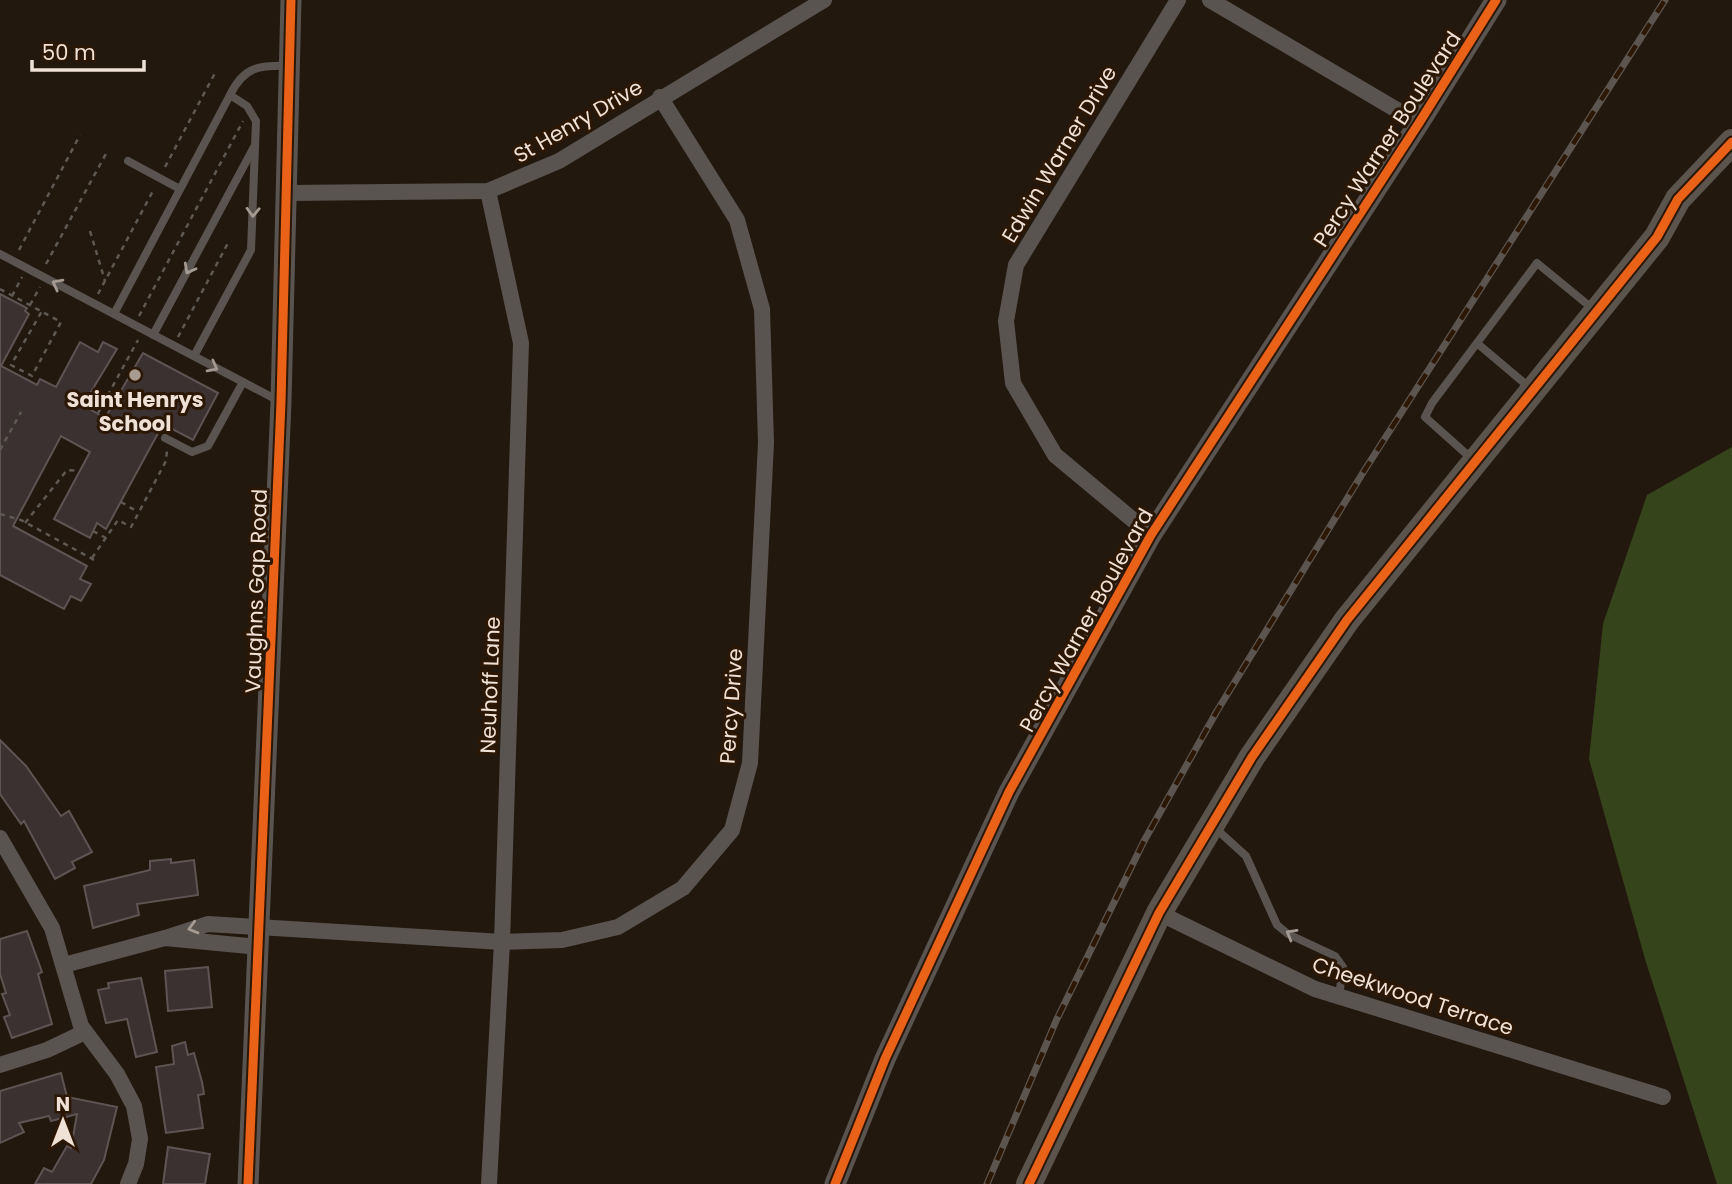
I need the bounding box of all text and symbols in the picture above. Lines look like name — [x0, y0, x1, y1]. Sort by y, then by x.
street label: Percy Warner Boulevard — [1306, 26, 1468, 252]
scale bar — [32, 28, 144, 72]
text: 50 m — [42, 38, 96, 67]
street label: Edwin Warner Drive — [995, 60, 1123, 248]
street label: St Henry Drive — [508, 72, 648, 170]
one-way arrow — [245, 207, 260, 218]
one-way arrow — [183, 262, 197, 274]
one-way arrow — [52, 279, 64, 292]
one-way arrow — [206, 358, 219, 372]
marker: Saint Henrys School — [127, 367, 143, 383]
place label: Saint Henrys School — [67, 385, 203, 438]
street label: Vaughns Gap Road — [238, 488, 274, 694]
street label: Percy Warner Boulevard — [1012, 503, 1160, 737]
street label: Neuhoff Lane — [473, 616, 507, 754]
street label: Percy Drive — [712, 647, 750, 765]
one-way arrow — [187, 919, 199, 934]
one-way arrow — [1286, 929, 1299, 942]
street label: Cheekwood Terrace — [1308, 950, 1518, 1042]
north arrow — [28, 1086, 98, 1156]
text: N — [56, 1091, 70, 1118]

